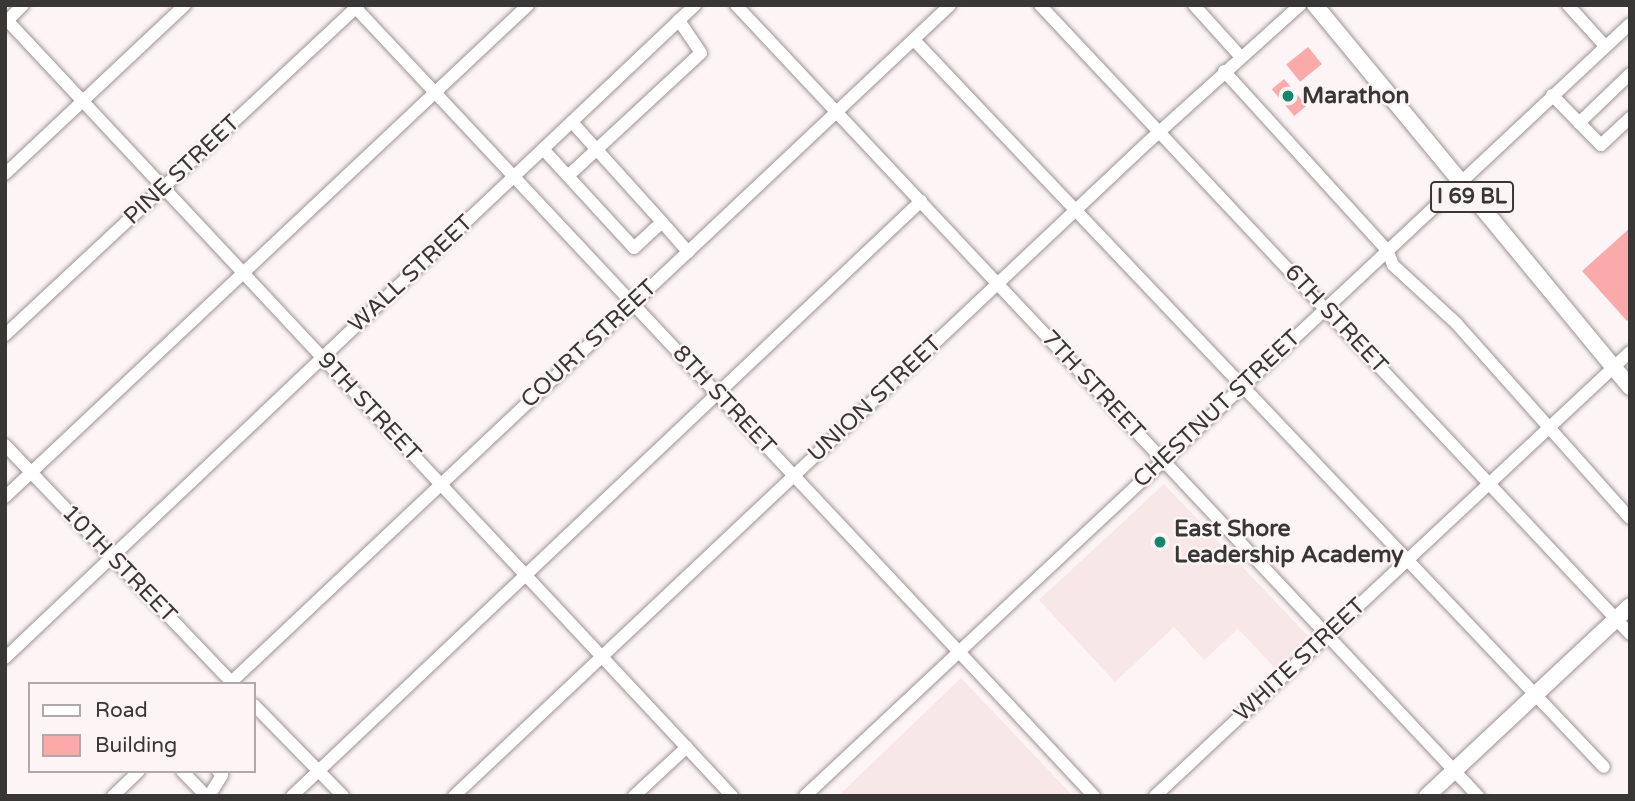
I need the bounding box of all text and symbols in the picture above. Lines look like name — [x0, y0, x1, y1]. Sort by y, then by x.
place label: Marathon — [1302, 82, 1409, 110]
marker: Marathon — [1280, 88, 1296, 104]
street label: PINE STREET — [118, 109, 246, 231]
road number: I 69 BL — [1430, 180, 1514, 214]
street label: WALL STREET — [343, 209, 479, 339]
street label: 6TH STREET — [1279, 259, 1393, 379]
street label: COURT STREET — [516, 274, 662, 414]
street label: CHESTNUT STREET — [1128, 324, 1306, 494]
street label: 7TH STREET — [1036, 325, 1150, 445]
street label: UNION STREET — [802, 330, 948, 468]
street label: 8TH STREET — [667, 340, 781, 460]
street label: 9TH STREET — [312, 347, 426, 467]
street label: 10TH STREET — [56, 499, 182, 629]
place label: East Shore Leadership Academy — [1174, 515, 1404, 569]
marker: East Shore Leadership Academy — [1152, 534, 1168, 550]
street label: WHITE STREET — [1229, 592, 1371, 728]
legend — [28, 682, 256, 773]
text: Road — [95, 698, 148, 723]
text: Building — [95, 733, 177, 758]

